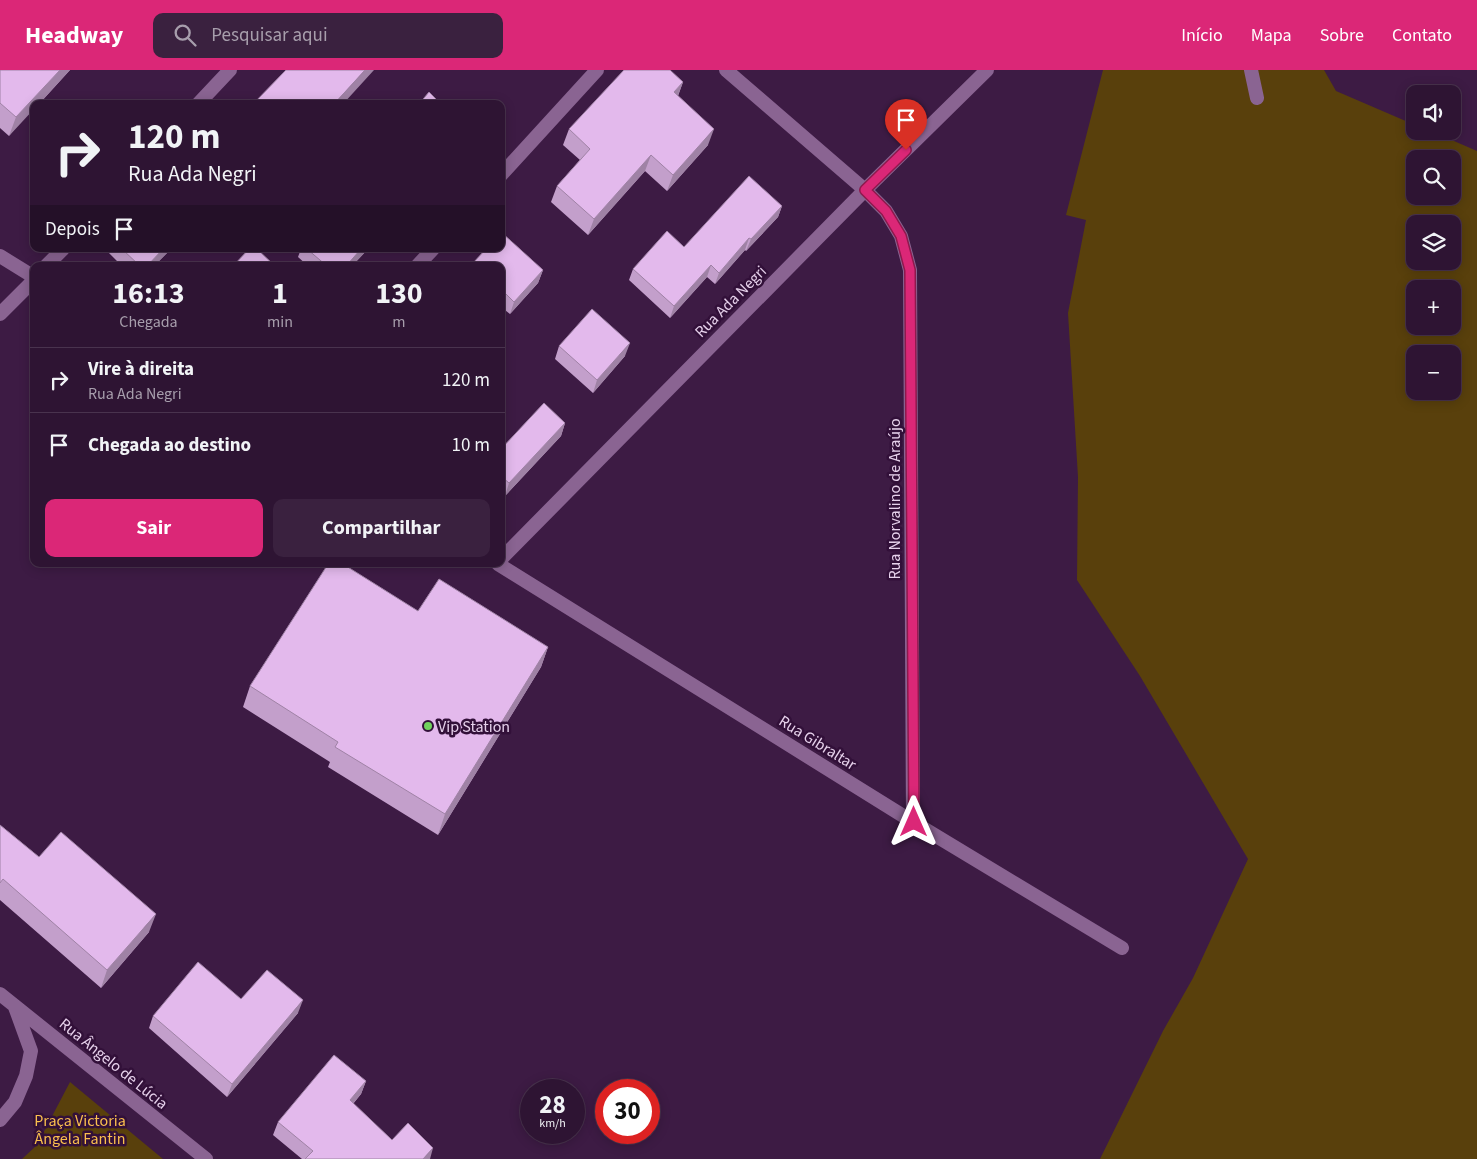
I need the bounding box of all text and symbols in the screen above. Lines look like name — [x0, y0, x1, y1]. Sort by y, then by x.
search box — [153, 13, 503, 58]
text: Headway — [25, 18, 123, 53]
icon: search — [171, 21, 199, 49]
text: Pesquisar aqui — [211, 22, 328, 49]
text: Início — [1181, 23, 1223, 48]
text: Mapa — [1251, 23, 1292, 48]
text: Sobre — [1320, 23, 1364, 48]
text: Contato — [1392, 23, 1452, 48]
map controls — [1406, 85, 1461, 400]
button: sound — [1406, 85, 1461, 140]
pin — [885, 99, 927, 150]
icon: arrive — [892, 106, 920, 134]
text: 120 m — [128, 112, 220, 162]
icon: right — [45, 120, 110, 185]
button: search — [1406, 150, 1461, 205]
text: Rua Ada Negri — [128, 158, 257, 190]
icon: arrive — [110, 215, 138, 243]
button: layers — [1406, 215, 1461, 270]
text: Depois — [45, 216, 100, 243]
street label: Rua Ada Negri — [690, 261, 772, 343]
text: 16:13 — [112, 272, 185, 315]
text: 1 — [272, 272, 288, 315]
text: 130 — [375, 272, 423, 315]
button: + — [1406, 280, 1461, 335]
text: Chegada — [119, 311, 178, 333]
text: min — [267, 311, 293, 333]
text: m — [392, 311, 406, 333]
button: − — [1406, 345, 1461, 400]
text: Vire à direita — [88, 356, 194, 383]
icon: right — [45, 366, 73, 394]
text: 120 m — [442, 367, 490, 394]
text: Rua Ada Negri — [88, 383, 182, 405]
street label: Rua Norvalino de Araújo — [884, 418, 906, 580]
icon: arrive — [45, 431, 73, 459]
text: Chegada ao destino — [88, 432, 251, 459]
text: 10 m — [452, 432, 490, 459]
button: Sair — [45, 499, 263, 557]
button: Compartilhar — [273, 499, 490, 557]
street label: Rua Gibraltar — [774, 710, 861, 776]
place label: Vip Station — [438, 716, 510, 738]
marker: Vip Station — [422, 720, 434, 732]
position arrow — [887, 795, 939, 847]
street label: Rua Ângelo de Lúcia — [54, 1013, 172, 1114]
speed limit sign: 30 — [595, 1079, 660, 1144]
text: 28 — [539, 1087, 566, 1123]
park label: Praça Victoria Ângela Fantin — [34, 1110, 126, 1150]
text: km/h — [539, 1115, 566, 1132]

